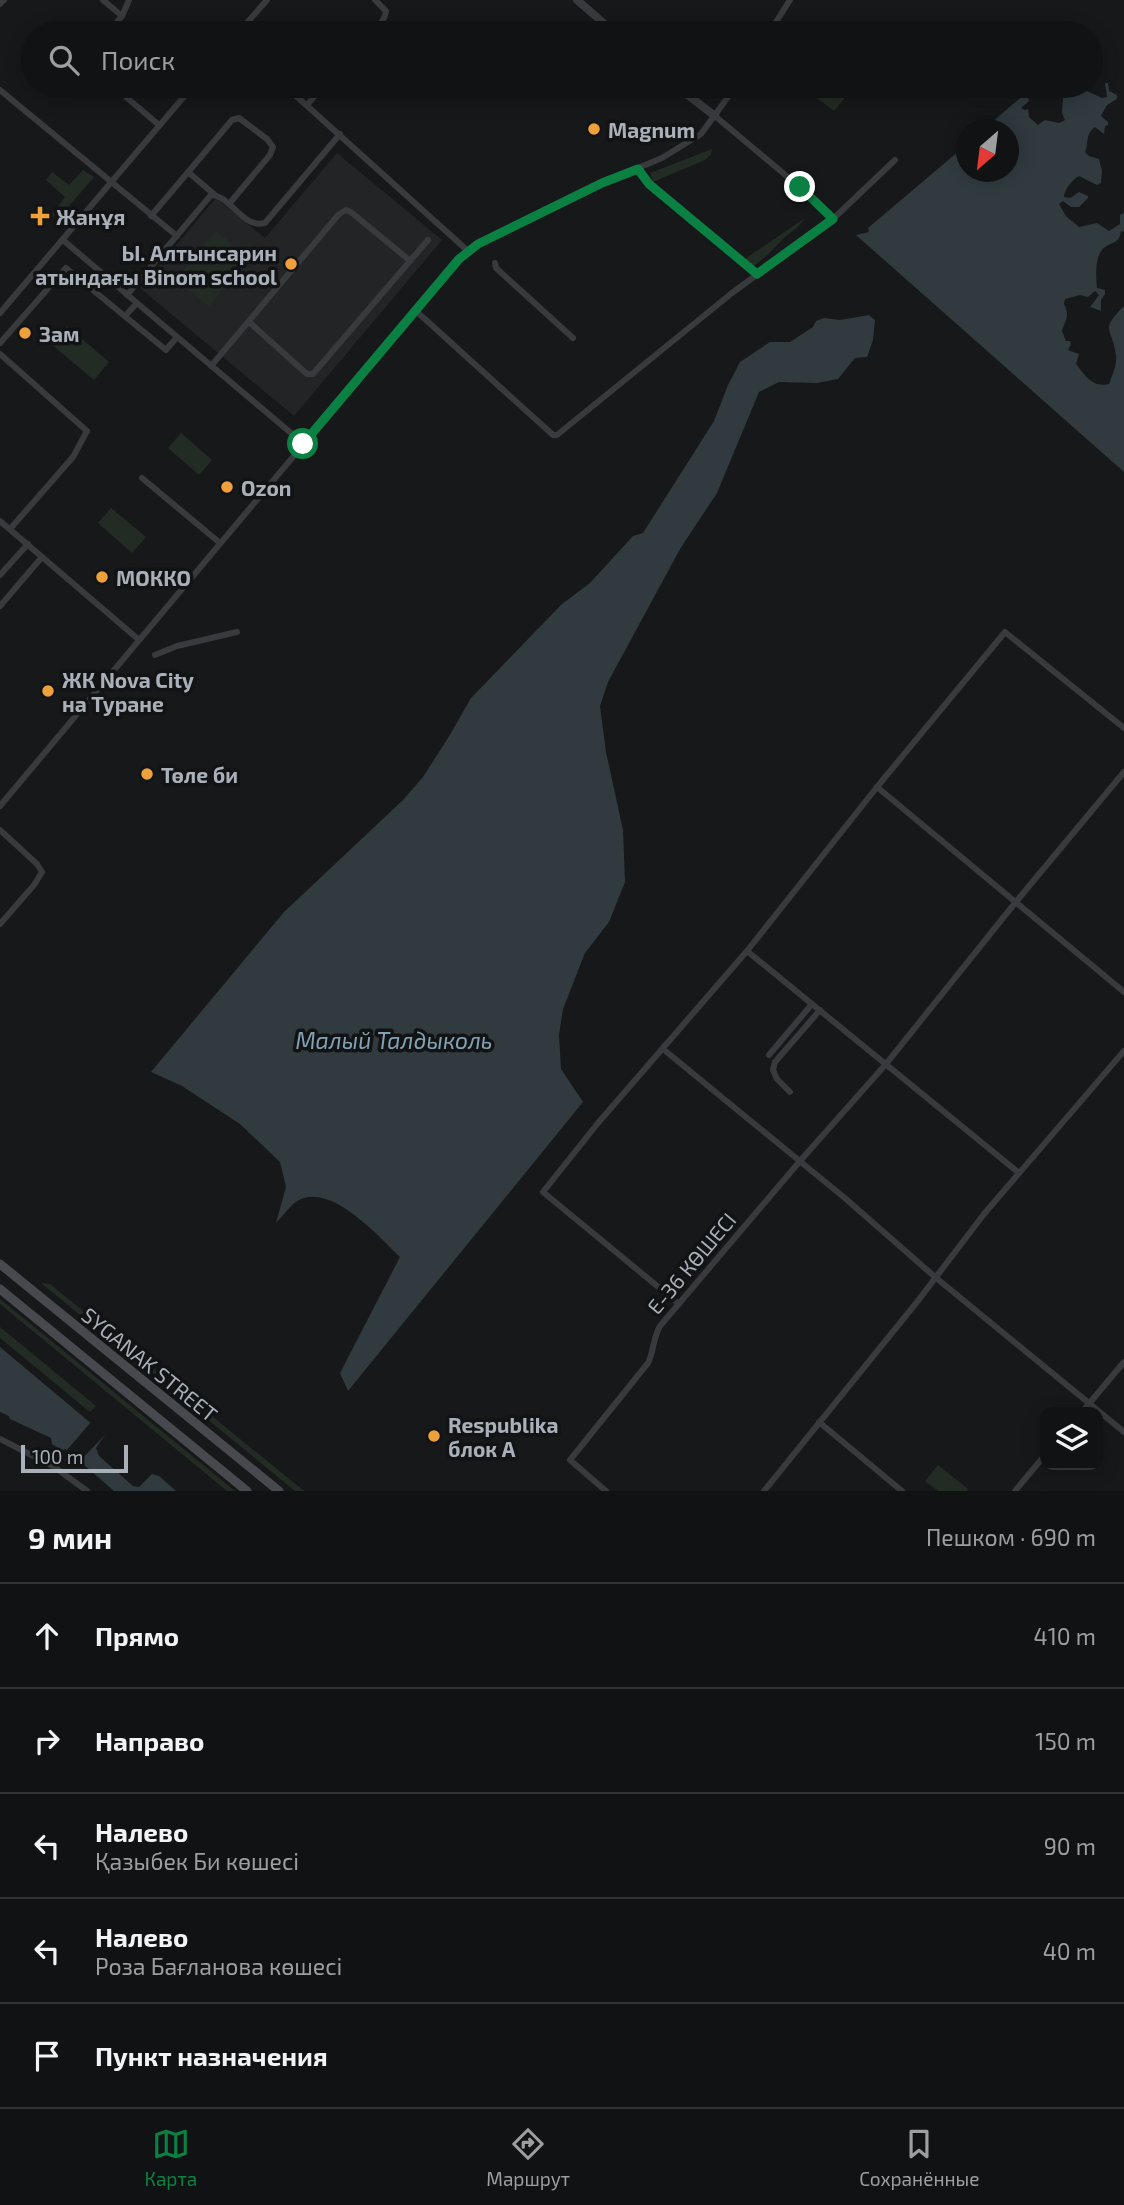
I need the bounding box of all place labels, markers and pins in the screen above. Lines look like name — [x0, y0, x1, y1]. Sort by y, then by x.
place label: Magnum — [608, 117, 695, 142]
marker: Magnum — [586, 121, 602, 137]
place label: Жанұя — [56, 204, 125, 229]
marker: Жанұя — [30, 206, 50, 226]
place label: Ы. Алтынсарин атындағы Binom school — [35, 240, 277, 289]
marker: Ы. Алтынсарин атындағы Binom school — [283, 256, 299, 272]
place label: Зам — [39, 321, 79, 346]
marker: Зам — [17, 325, 33, 341]
place label: Ozon — [241, 475, 291, 500]
marker: Ozon — [219, 479, 235, 495]
place label: МОККО — [116, 565, 191, 590]
marker: МОККО — [94, 569, 110, 585]
place label: ЖК Nova City на Туране — [62, 667, 194, 716]
marker: ЖК Nova City на Туране — [40, 683, 56, 699]
place label: Төле би — [161, 762, 238, 787]
marker: Төле би — [139, 766, 155, 782]
place label: Respublika блок А — [448, 1412, 558, 1461]
marker: Respublika блок А — [426, 1428, 442, 1444]

